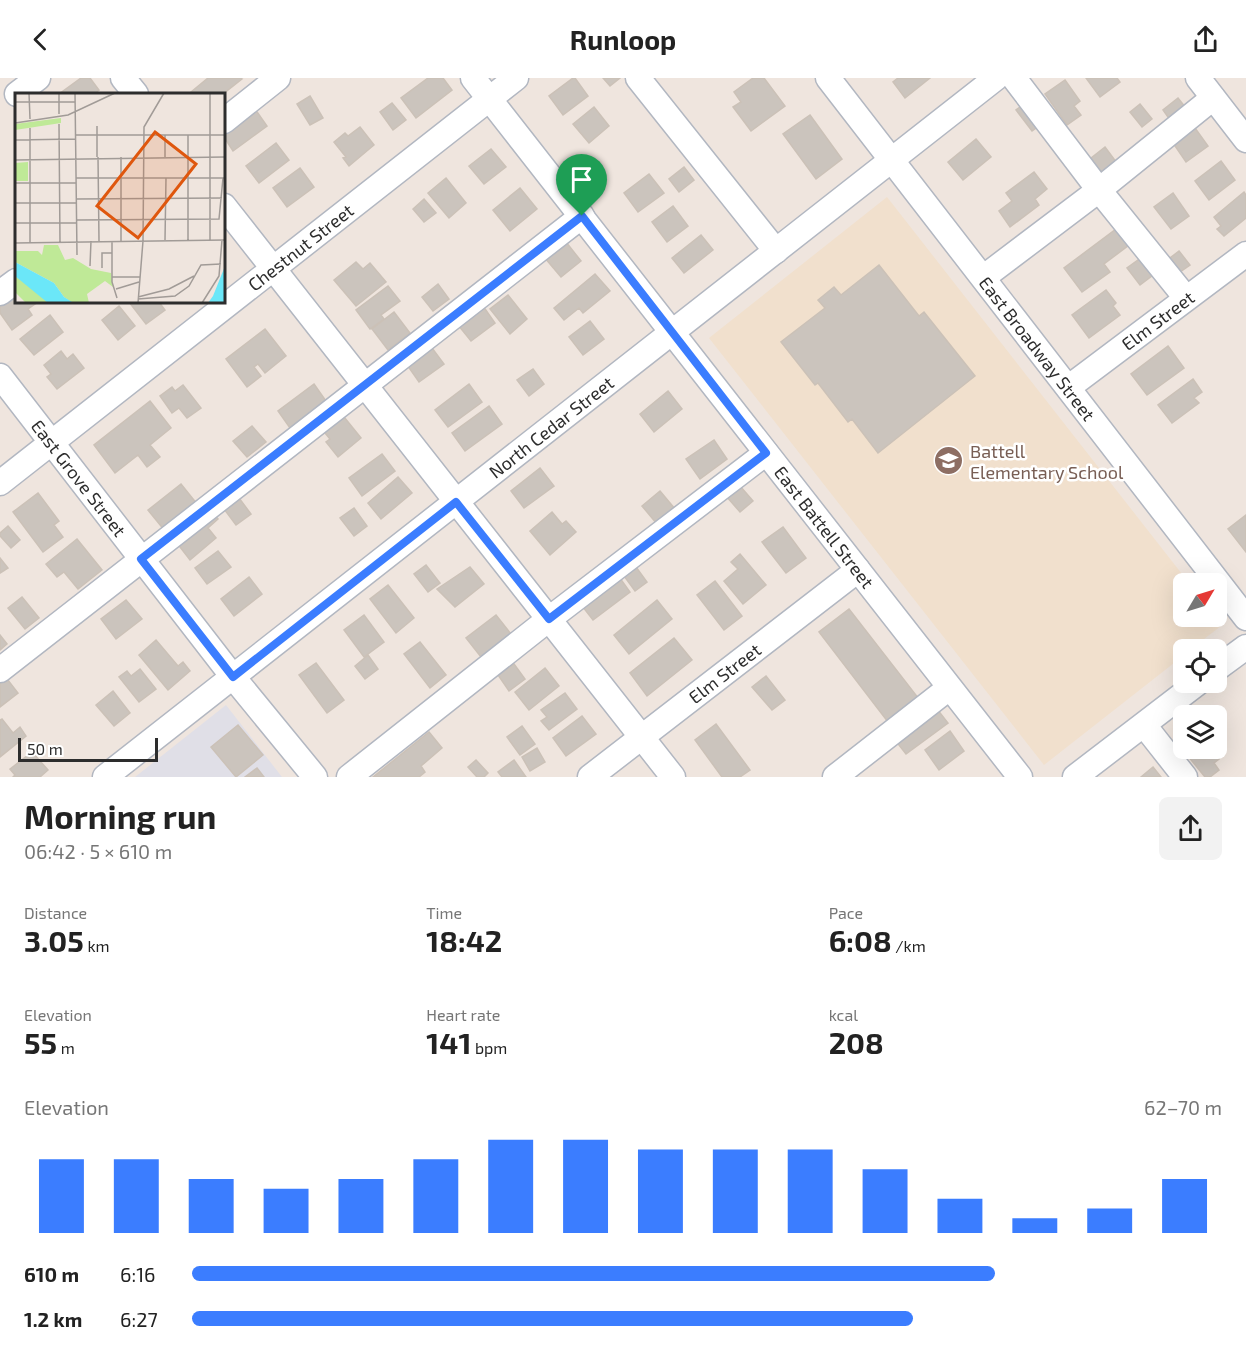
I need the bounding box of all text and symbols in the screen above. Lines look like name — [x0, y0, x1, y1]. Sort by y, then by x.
icon: back — [24, 23, 57, 56]
text: Runloop — [570, 23, 676, 55]
icon: share — [1189, 23, 1222, 56]
inset map — [15, 93, 225, 303]
pin — [556, 154, 607, 216]
icon: arrive — [565, 163, 598, 196]
street label: Chestnut Street — [243, 199, 358, 295]
street label: East Broadway Street — [975, 272, 1100, 425]
street label: Elm Street — [1117, 286, 1199, 355]
street label: North Cedar Street — [484, 371, 618, 483]
street label: East Grove Street — [27, 415, 131, 541]
place label: Battell Elementary School — [970, 440, 1124, 483]
school or university icon: Battell Elementary School — [933, 445, 965, 477]
street label: East Battell Street — [770, 462, 879, 592]
north arrow — [1173, 573, 1227, 627]
map controls — [1173, 573, 1227, 759]
street label: Elm Street — [684, 638, 765, 708]
button: locate — [1173, 639, 1227, 693]
button: layers — [1173, 705, 1227, 759]
scale bar — [18, 735, 158, 762]
text: 50 m — [27, 739, 63, 758]
text: Morning run — [24, 796, 216, 836]
button: share — [1159, 797, 1222, 860]
text: 06:42 · 5 × 610 m — [24, 839, 172, 863]
text: Distance — [24, 903, 87, 922]
text: Time — [426, 903, 462, 922]
text: Pace — [829, 903, 863, 922]
text: 3.05 — [24, 922, 84, 958]
text: 18:42 — [426, 922, 502, 958]
text: 6:08 — [829, 922, 892, 958]
text: km — [84, 936, 110, 955]
text: /km — [892, 936, 926, 955]
text: Elevation — [24, 1005, 92, 1024]
text: Heart rate — [426, 1005, 500, 1024]
text: kcal — [829, 1005, 858, 1024]
text: 55 — [24, 1024, 57, 1060]
text: 141 — [426, 1024, 471, 1060]
text: 208 — [829, 1024, 884, 1060]
text: m — [57, 1038, 75, 1057]
text: bpm — [471, 1038, 507, 1057]
text: Elevation — [24, 1095, 109, 1119]
text: 62–70 m — [1144, 1095, 1222, 1119]
text: 610 m — [24, 1262, 79, 1286]
text: 6:16 — [120, 1262, 156, 1286]
text: 1.2 km — [24, 1307, 82, 1331]
text: 6:27 — [120, 1307, 158, 1331]

